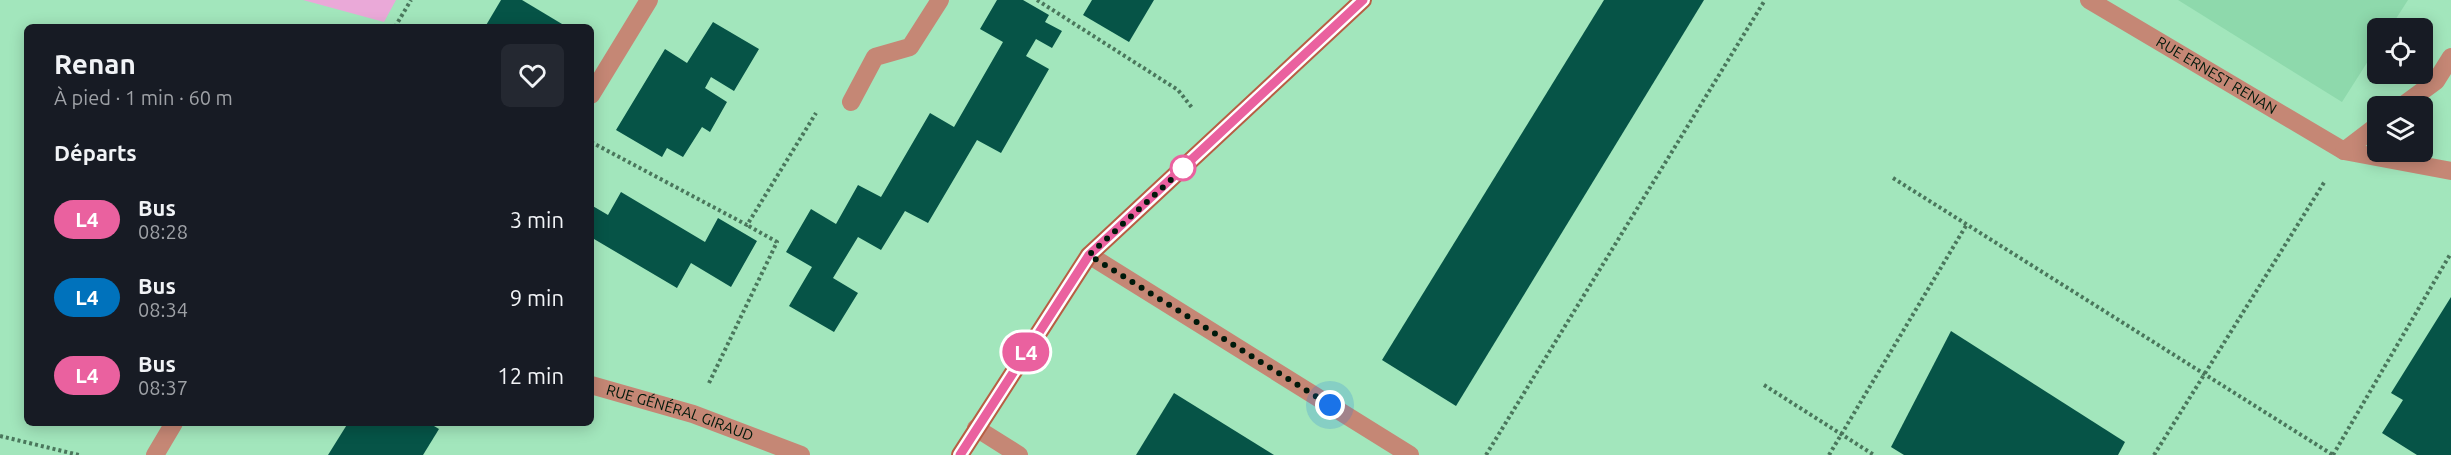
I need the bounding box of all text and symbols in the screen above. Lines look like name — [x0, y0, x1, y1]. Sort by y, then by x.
map controls — [2367, 18, 2433, 162]
button: locate — [2367, 18, 2433, 84]
street label: RUE ERNEST RENAN — [2153, 33, 2280, 117]
button: heart — [501, 44, 564, 107]
text: Renan — [54, 48, 136, 79]
text: À pied · 1 min · 60 m — [54, 86, 233, 109]
button: layers — [2367, 96, 2433, 162]
text: Départs — [54, 140, 137, 165]
unlabelled marker — [1170, 155, 1196, 181]
text: Bus — [138, 195, 176, 220]
text: L4 — [75, 207, 99, 231]
text: 3 min — [510, 207, 564, 232]
text: 08:28 — [138, 220, 188, 243]
text: Bus — [138, 273, 176, 298]
text: L4 — [75, 285, 99, 309]
text: 9 min — [510, 285, 564, 310]
text: 08:34 — [138, 298, 188, 321]
line badge: L4 — [999, 332, 1053, 372]
text: L4 — [1014, 340, 1038, 364]
text: Bus — [138, 351, 176, 376]
text: L4 — [75, 363, 99, 387]
text: 12 min — [497, 363, 564, 388]
text: 08:37 — [138, 376, 188, 399]
street label: RUE GÉNÉRAL GIRAUD — [604, 381, 756, 444]
your location — [1315, 390, 1345, 420]

